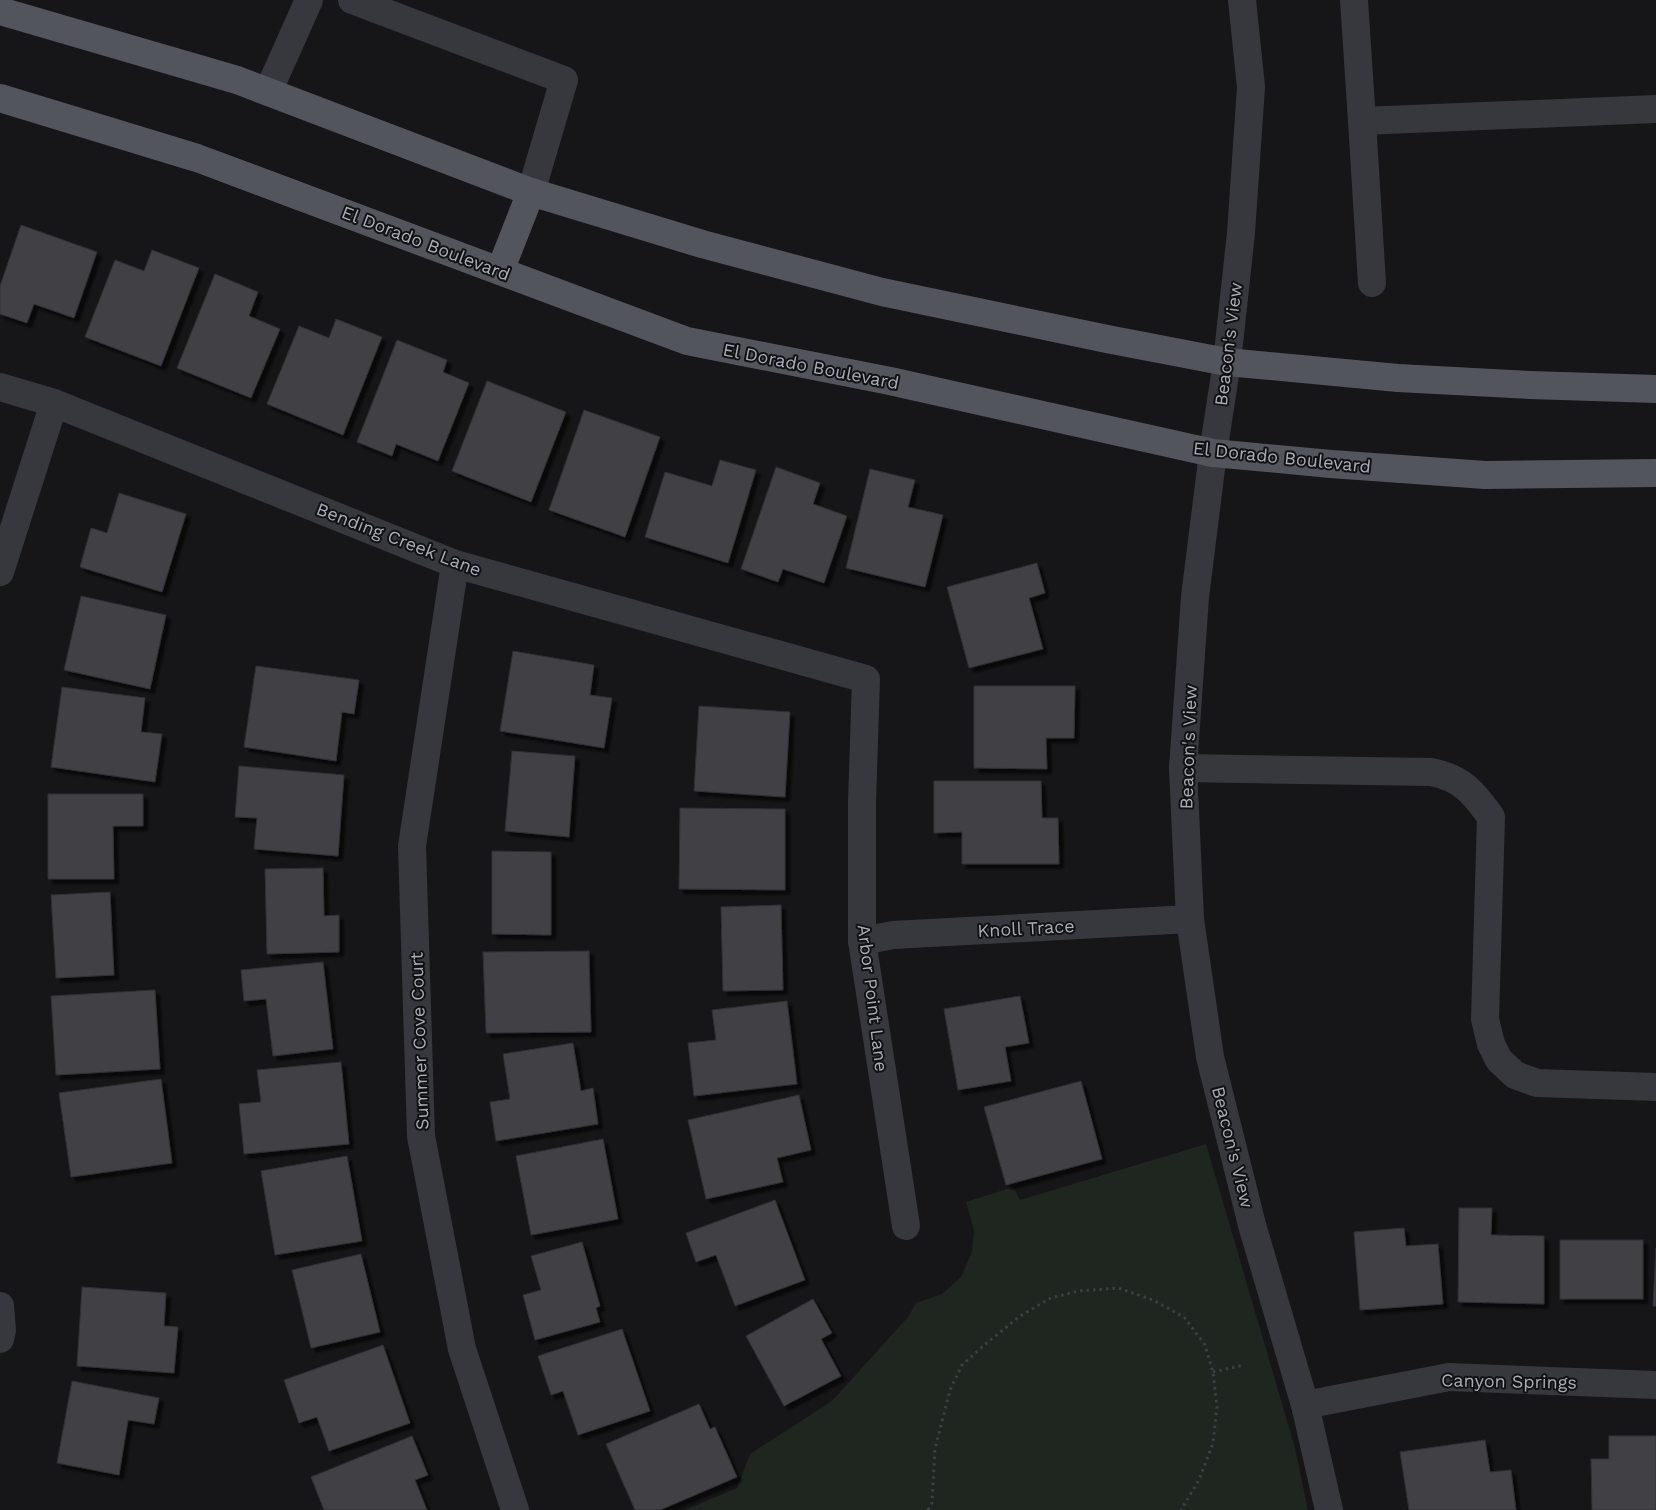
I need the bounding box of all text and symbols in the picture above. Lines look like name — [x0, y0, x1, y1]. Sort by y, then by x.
street label: El Dorado Boulevard — [339, 201, 513, 285]
street label: Beacon's View — [1210, 281, 1246, 407]
street label: El Dorado Boulevard — [721, 339, 901, 393]
street label: El Dorado Boulevard — [1192, 437, 1372, 477]
street label: Bending Creek Lane — [314, 498, 484, 580]
street label: Beacon's View — [1175, 684, 1201, 810]
street label: Knoll Trace — [977, 915, 1075, 941]
street label: Arbor Point Lane — [854, 923, 892, 1073]
street label: Summer Cove Court — [405, 951, 433, 1130]
street label: Beacon's View — [1208, 1084, 1258, 1210]
street label: Canyon Springs — [1441, 1369, 1577, 1393]

